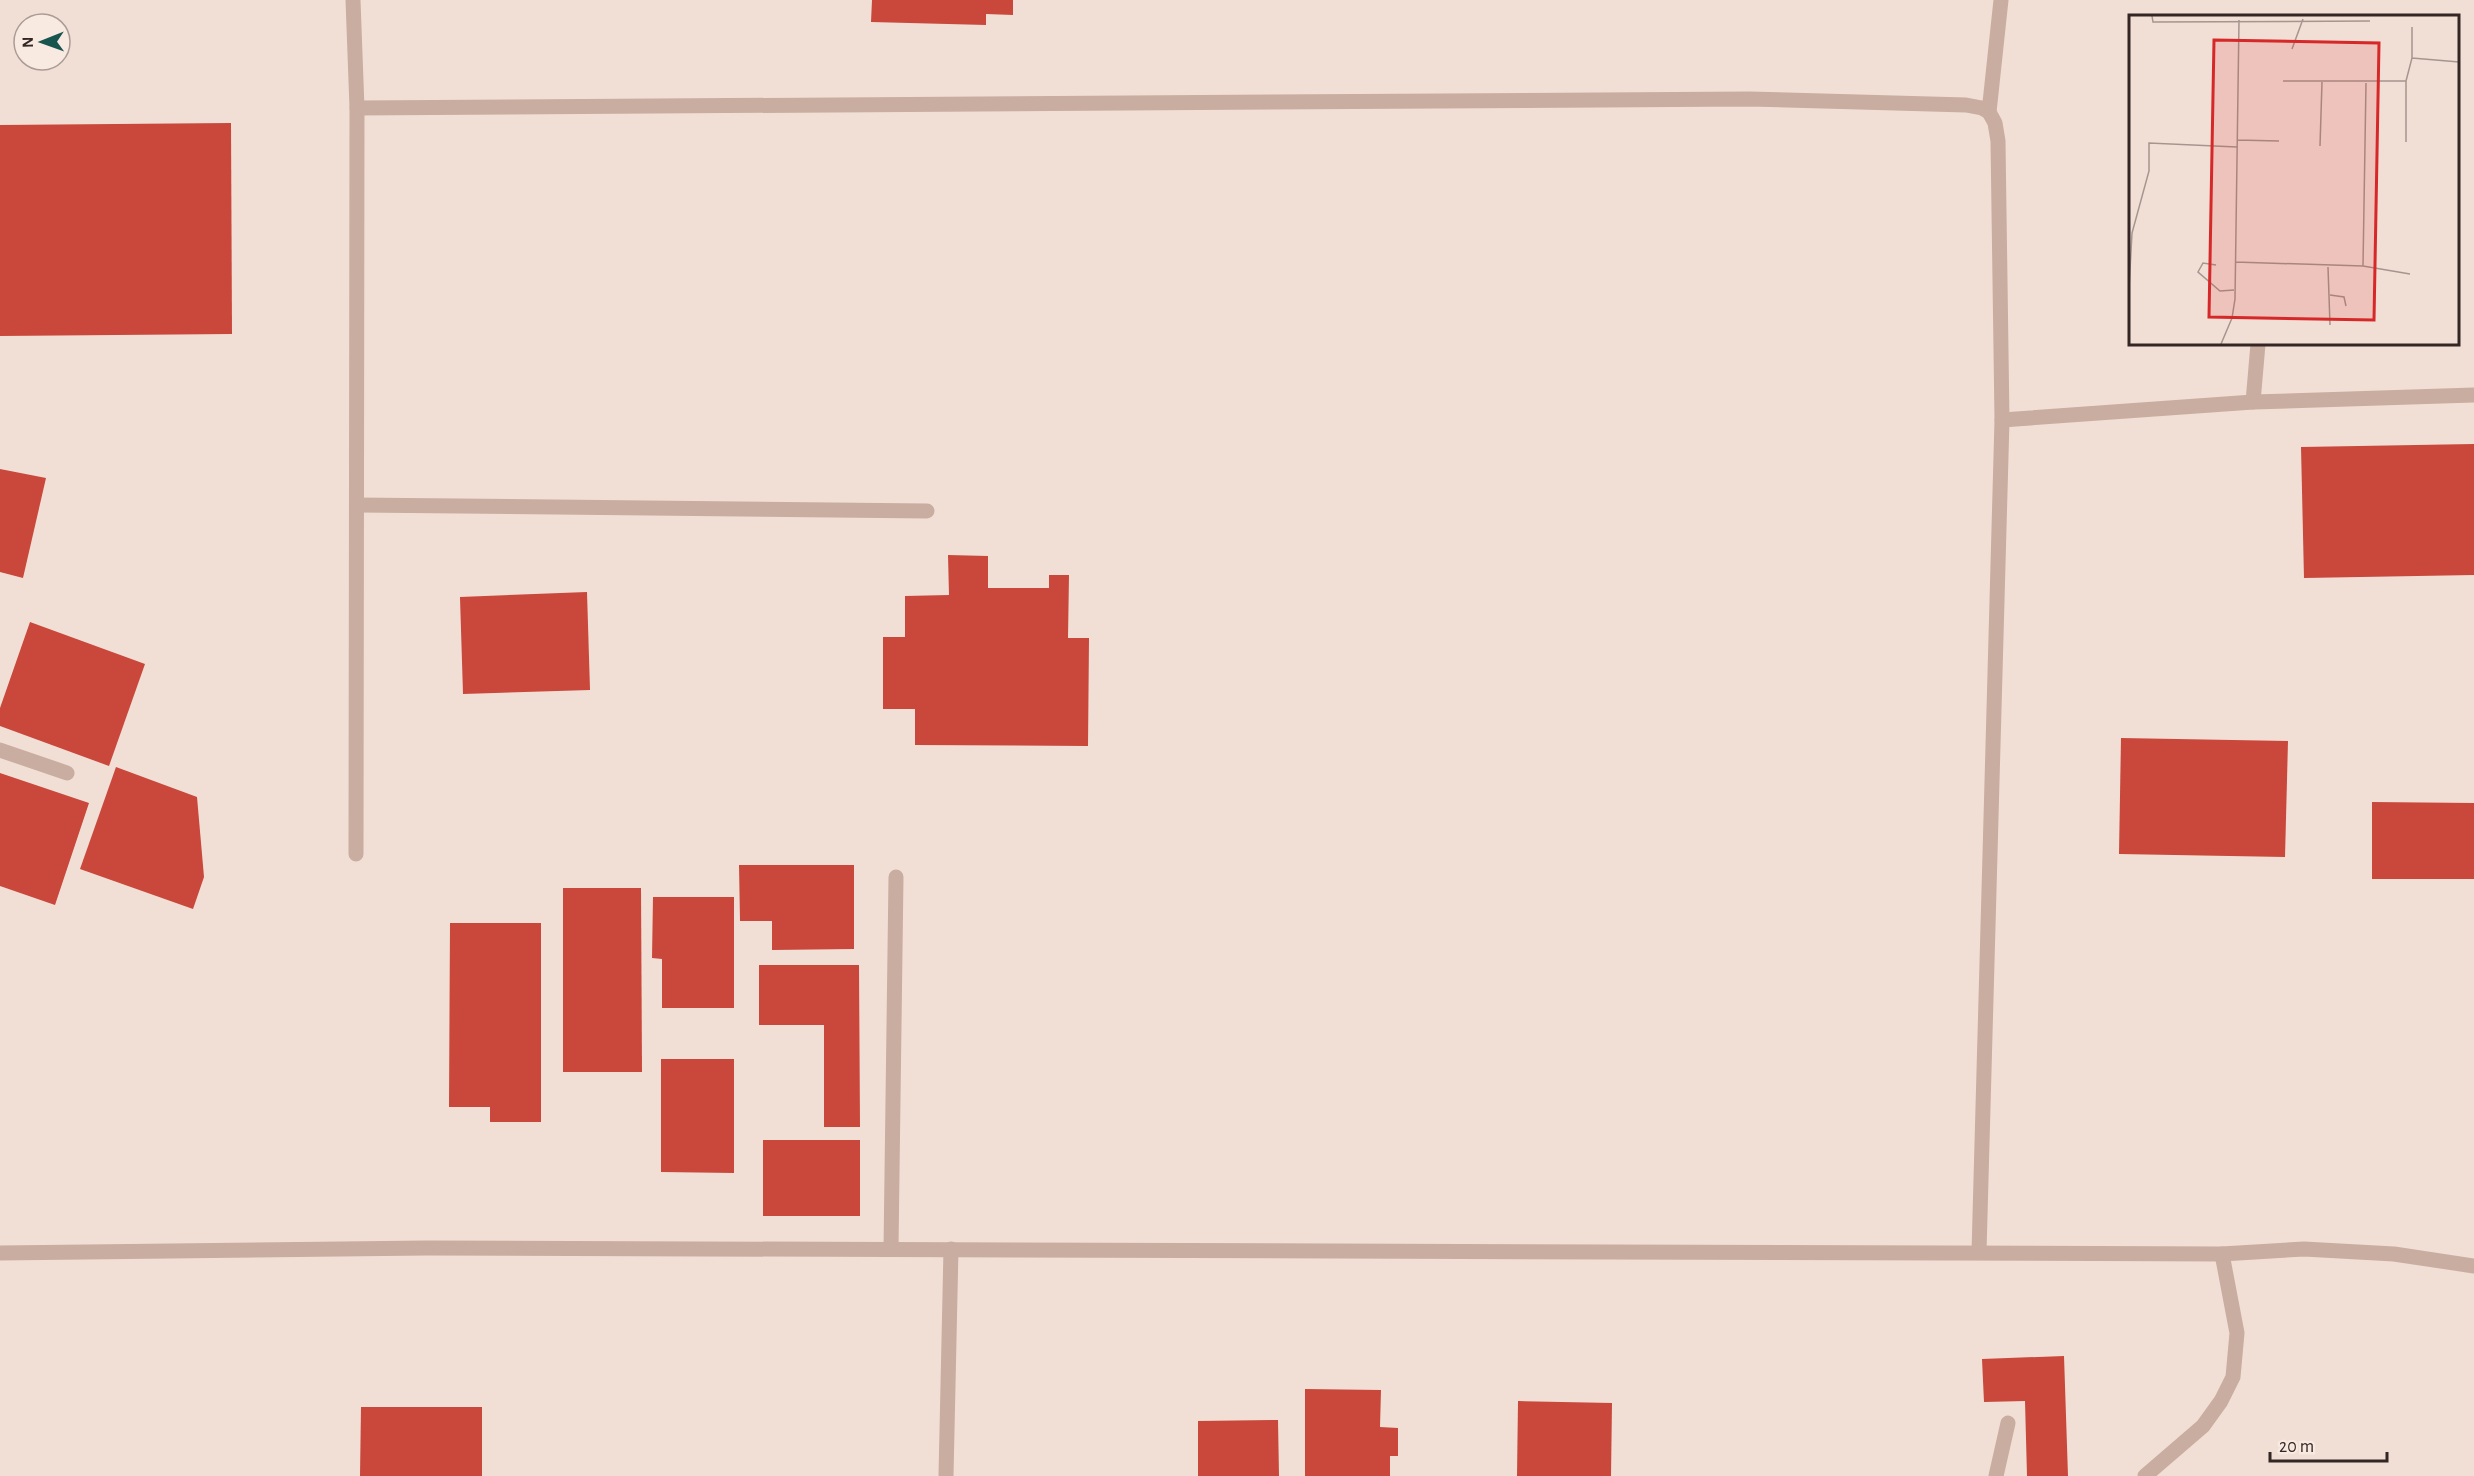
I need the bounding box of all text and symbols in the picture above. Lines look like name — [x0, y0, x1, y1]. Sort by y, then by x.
north arrow — [12, 12, 72, 72]
inset map — [2129, 15, 2459, 345]
text: N — [20, 37, 36, 48]
scale bar — [2270, 1425, 2387, 1463]
text: 20 m — [2279, 1438, 2314, 1456]

